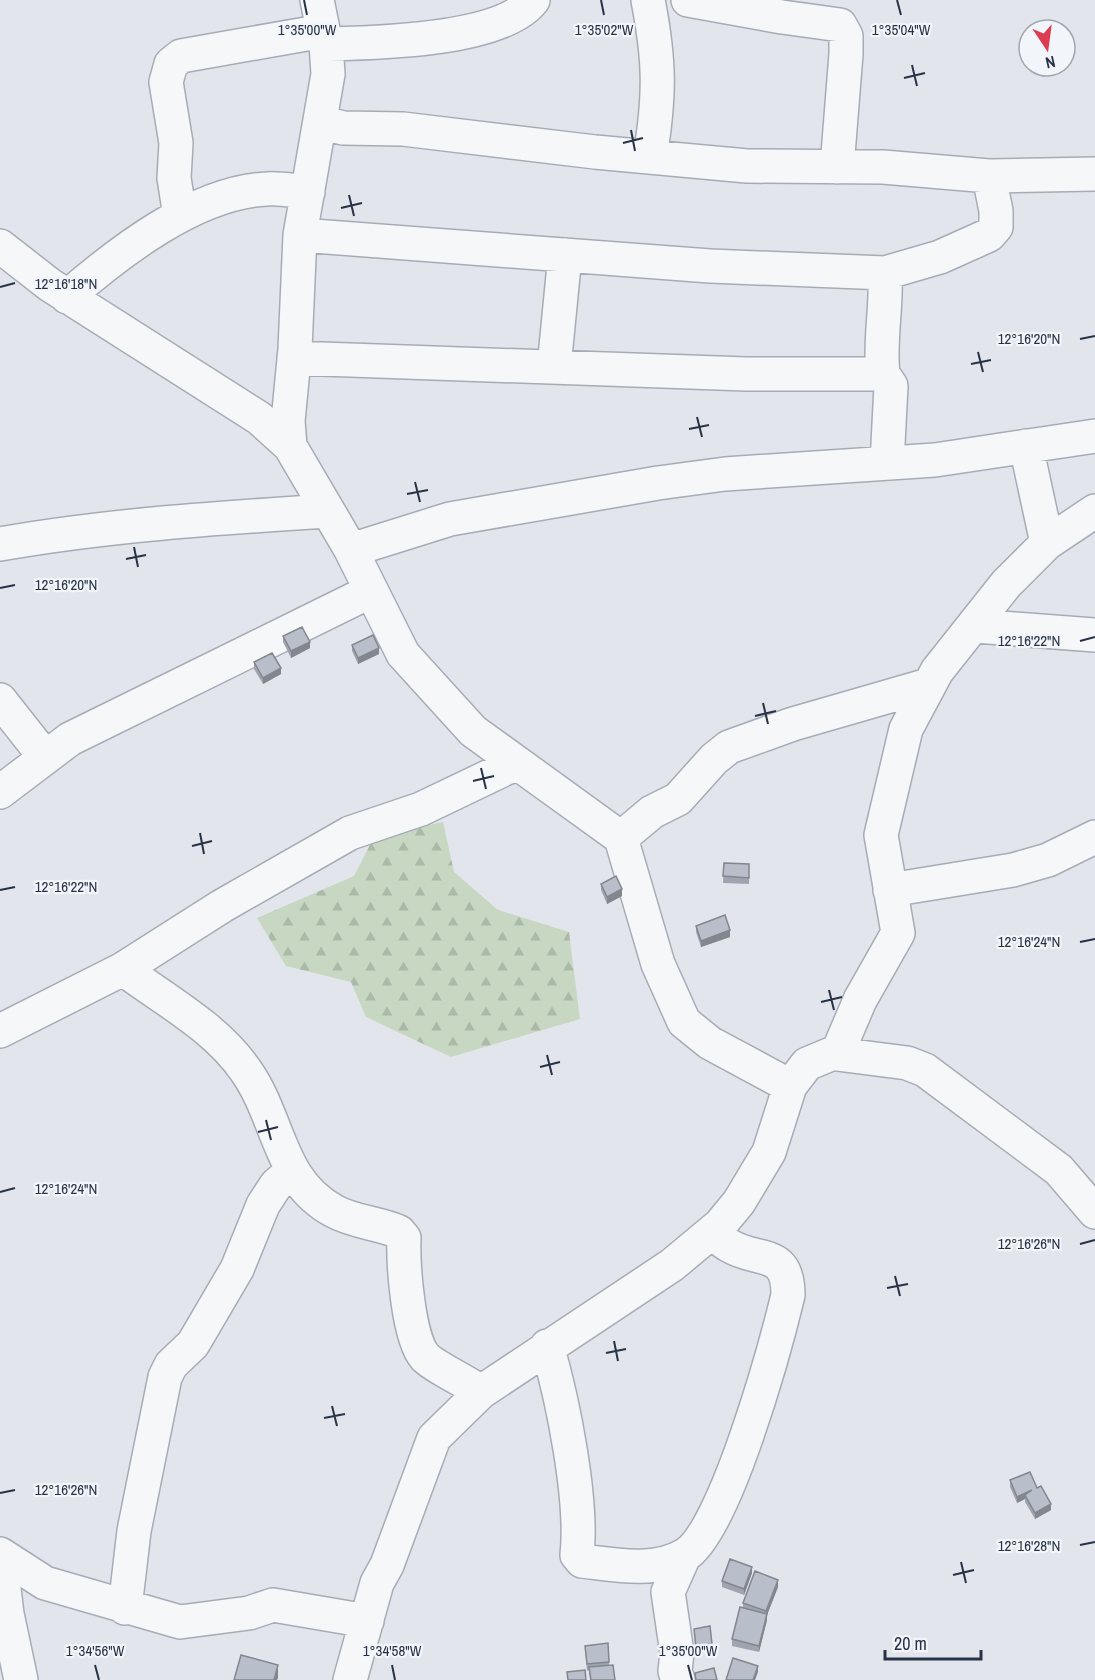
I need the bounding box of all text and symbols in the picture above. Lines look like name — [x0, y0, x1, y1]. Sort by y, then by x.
north arrow — [1017, 18, 1077, 78]
text: 1°35'00"W — [278, 19, 337, 40]
text: 1°35'02"W — [575, 19, 634, 40]
text: 1°35'04"W — [872, 19, 931, 40]
text: N — [1043, 51, 1057, 74]
text: 12°16'18"N — [35, 273, 97, 294]
text: 12°16'20"N — [998, 328, 1060, 349]
text: 12°16'20"N — [35, 574, 97, 595]
text: 12°16'22"N — [998, 630, 1060, 651]
text: 12°16'22"N — [35, 876, 97, 897]
text: 12°16'24"N — [998, 931, 1060, 952]
text: 12°16'24"N — [35, 1178, 97, 1199]
text: 12°16'26"N — [998, 1233, 1060, 1254]
text: 12°16'26"N — [35, 1479, 97, 1500]
text: 12°16'28"N — [998, 1535, 1060, 1556]
scale bar — [885, 1623, 981, 1661]
text: 20 m — [894, 1631, 927, 1656]
text: 1°34'56"W — [66, 1640, 125, 1661]
text: 1°34'58"W — [363, 1640, 422, 1661]
text: 1°35'00"W — [659, 1640, 718, 1661]

